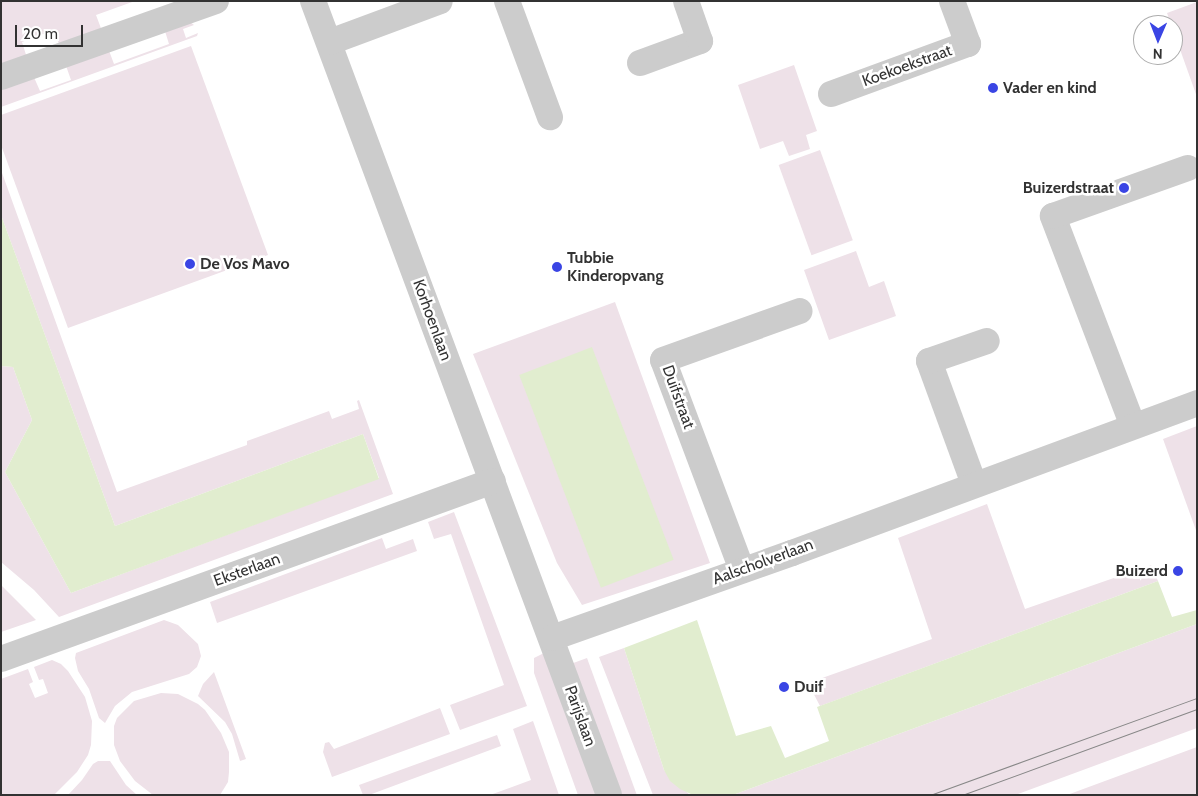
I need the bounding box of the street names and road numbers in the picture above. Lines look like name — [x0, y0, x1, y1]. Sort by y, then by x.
street label: Koekoekstraat — [860, 41, 954, 91]
street label: Korhoenlaan — [408, 277, 456, 363]
street label: Duifstraat — [658, 363, 698, 431]
street label: Aalscholverlaan — [710, 535, 816, 589]
street label: Eksterlaan — [211, 549, 283, 591]
street label: Parijslaan — [560, 683, 600, 749]

